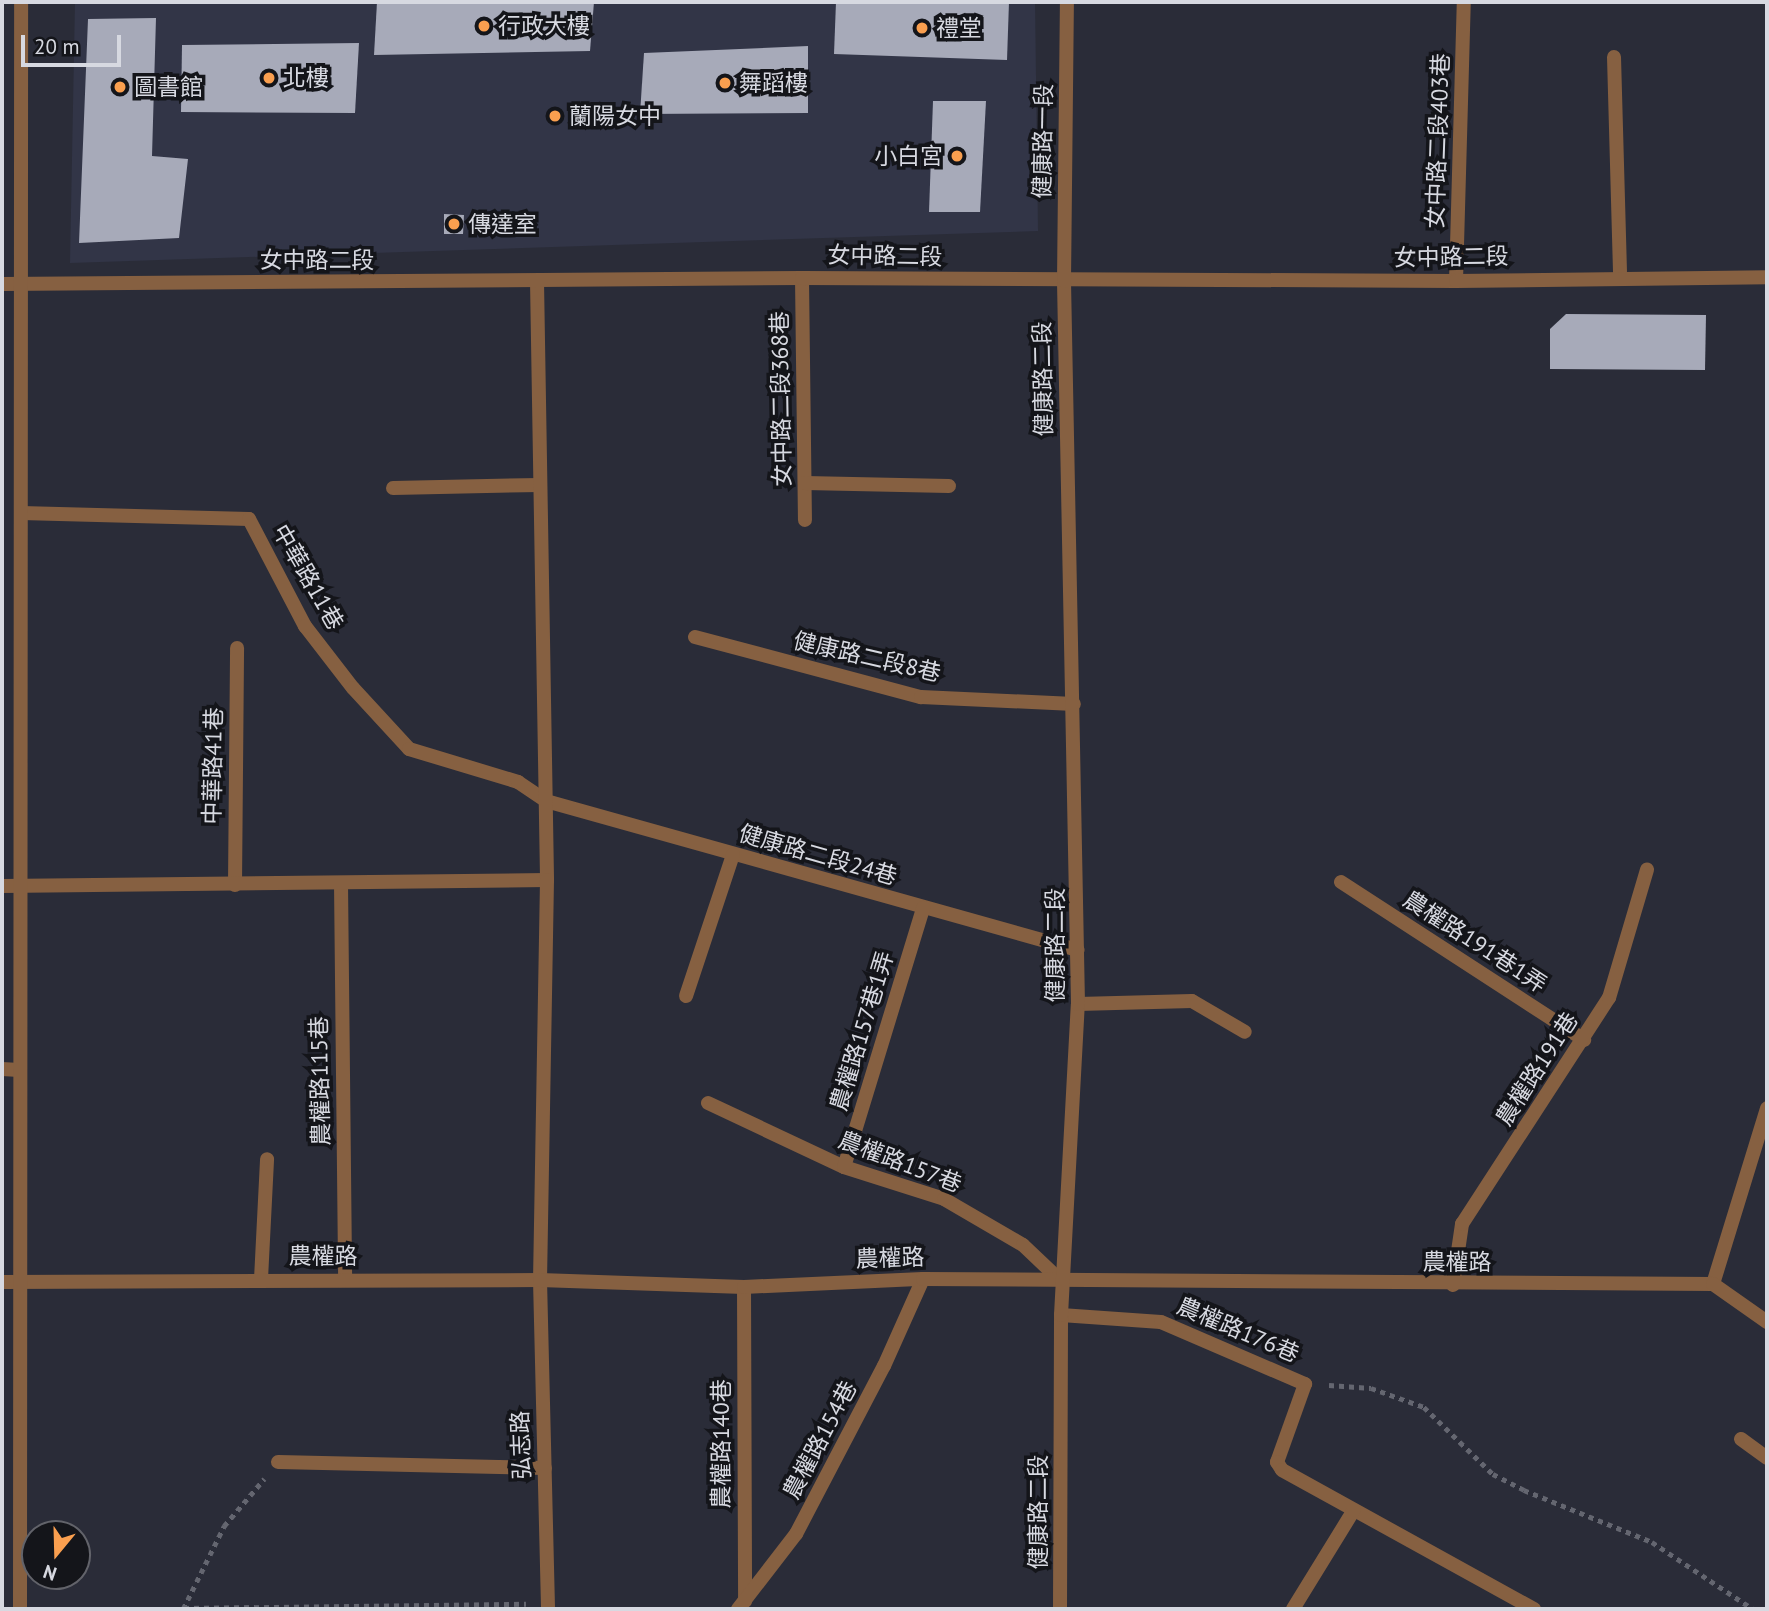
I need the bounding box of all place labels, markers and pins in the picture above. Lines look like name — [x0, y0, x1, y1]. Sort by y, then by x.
place label: 行政大樓 — [498, 12, 590, 40]
place label: 禮堂 — [936, 14, 982, 42]
marker: 行政大樓 — [476, 18, 492, 34]
marker: 禮堂 — [914, 20, 930, 36]
place label: 北樓 — [283, 64, 329, 92]
place label: 舞蹈樓 — [739, 69, 808, 97]
marker: 北樓 — [261, 70, 277, 86]
place label: 圖書館 — [134, 73, 203, 101]
marker: 舞蹈樓 — [717, 75, 733, 91]
marker: 圖書館 — [112, 79, 128, 95]
place label: 蘭陽女中 — [569, 102, 661, 130]
marker: 蘭陽女中 — [547, 108, 563, 124]
place label: 小白宮 — [874, 142, 943, 170]
marker: 小白宮 — [949, 148, 965, 164]
place label: 傳達室 — [468, 210, 537, 238]
marker: 傳達室 — [446, 216, 462, 232]

